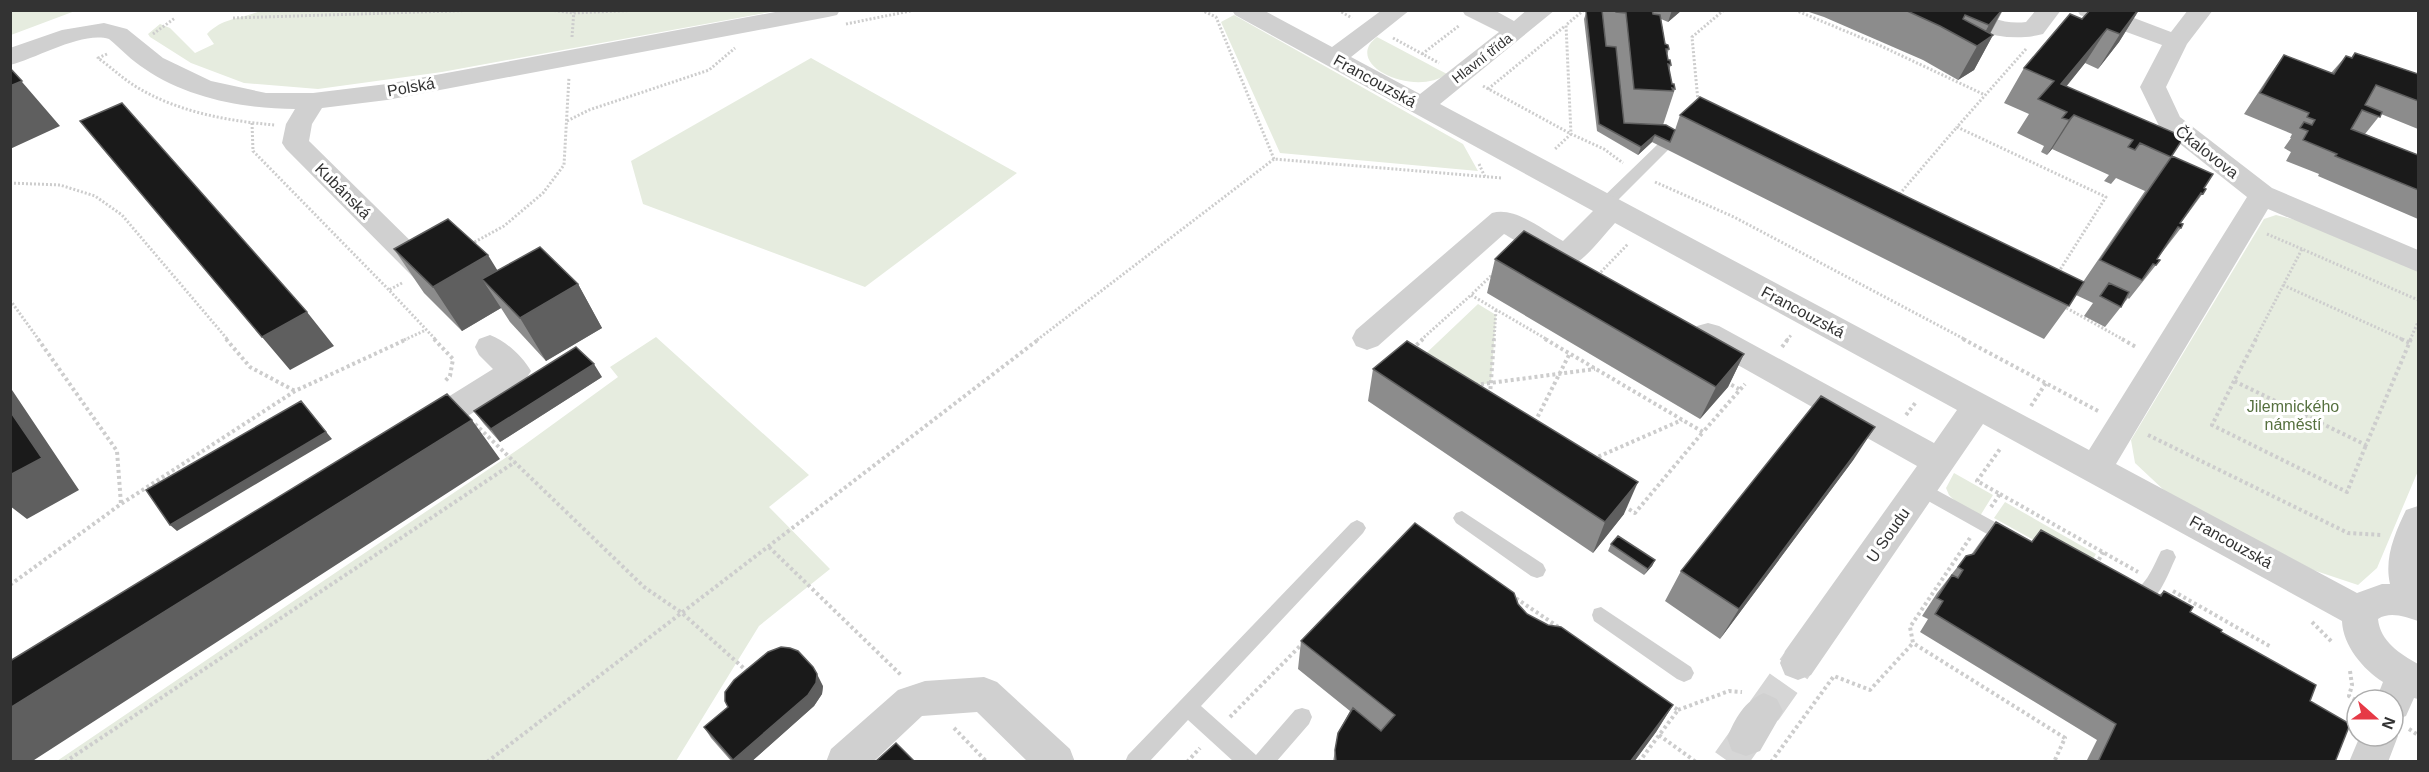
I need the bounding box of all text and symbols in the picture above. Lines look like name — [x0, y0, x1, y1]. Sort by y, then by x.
street label: Hlavní třída — [1449, 30, 1515, 86]
street label: Francouzská — [1331, 51, 1419, 111]
street label: Polská — [386, 74, 436, 100]
street label: Čkalovova — [2172, 122, 2242, 182]
street label: Kubánská — [312, 160, 374, 222]
street label: Francouzská — [1759, 283, 1848, 341]
park label: Jilemnického náměstí — [2247, 398, 2339, 433]
street label: U Soudu — [1863, 505, 1913, 565]
street label: Francouzská — [2187, 512, 2275, 572]
north arrow — [2345, 688, 2405, 748]
text: N — [2379, 715, 2399, 732]

